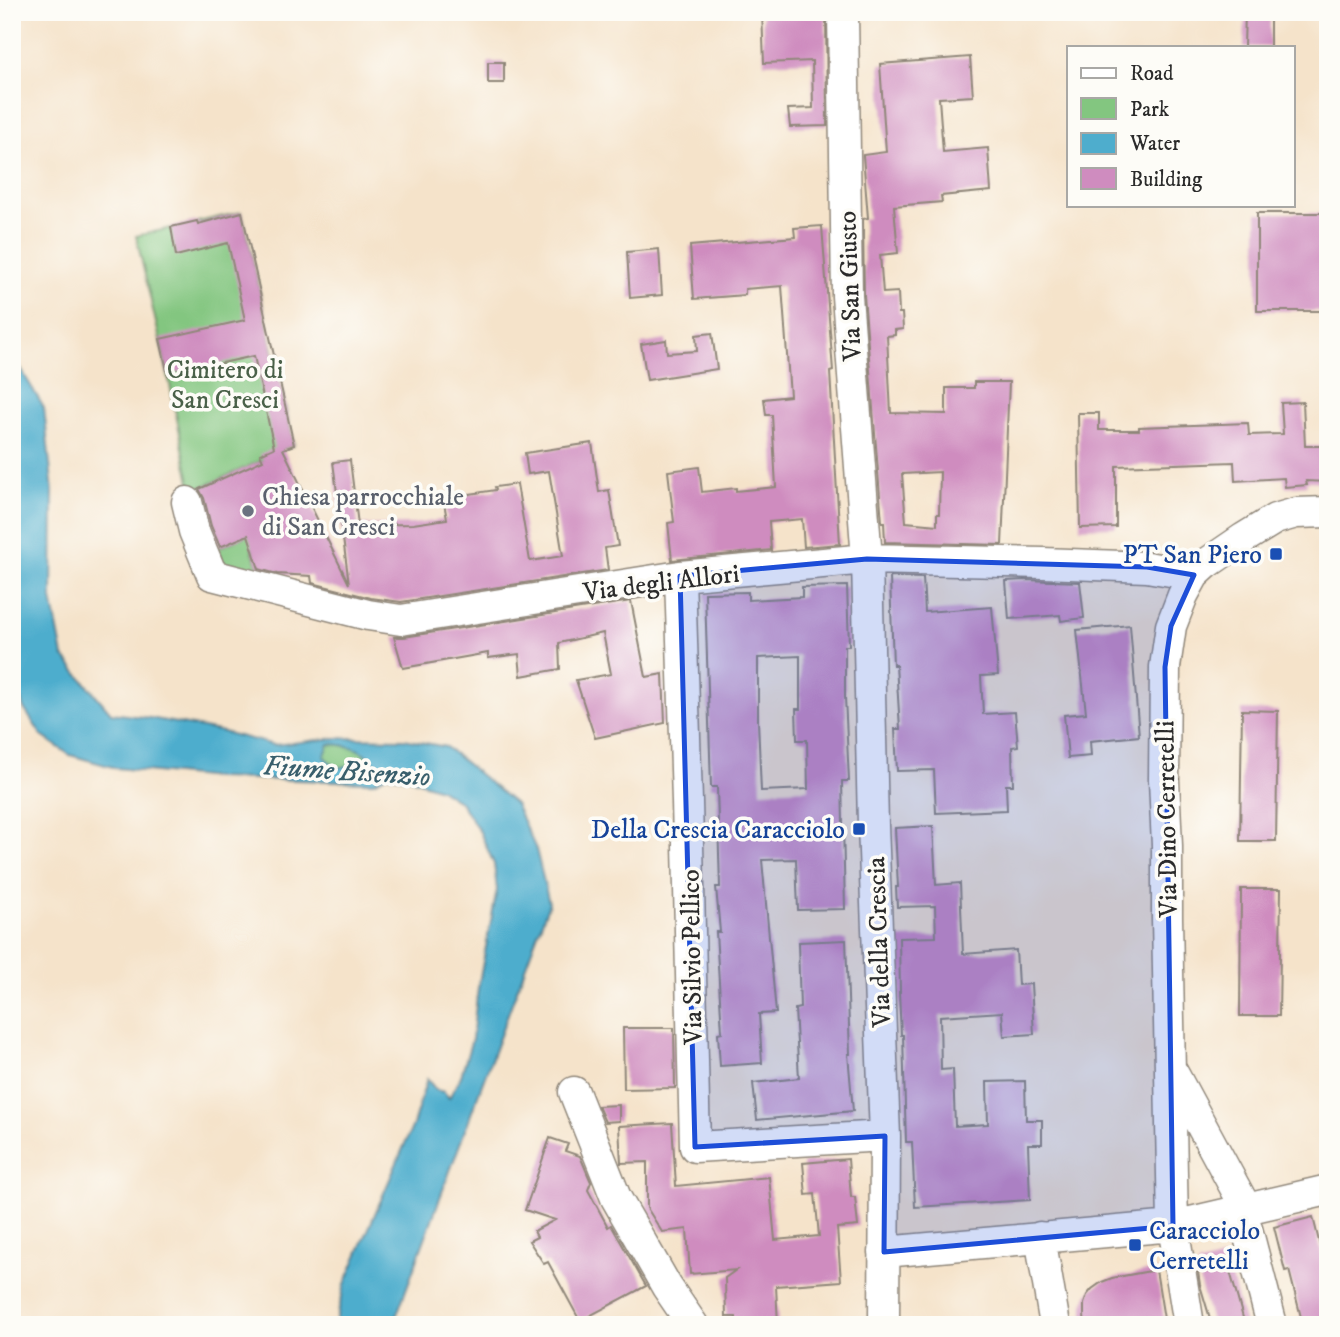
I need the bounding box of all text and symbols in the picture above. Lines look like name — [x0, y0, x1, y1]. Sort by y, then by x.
legend — [1067, 46, 1294, 206]
text: Road — [1130, 61, 1174, 87]
text: Park — [1130, 97, 1170, 123]
text: Water — [1129, 131, 1180, 157]
text: Building — [1130, 167, 1203, 193]
street label: Via San Giusto — [831, 210, 870, 363]
park label: Cimitero di San Cresci — [167, 354, 283, 417]
place label: Chiesa parrocchiale di San Cresci — [262, 481, 464, 544]
marker: Chiesa parrocchiale di San Cresci — [240, 503, 256, 519]
place label: PT San Piero — [1122, 539, 1262, 572]
marker: PT San Piero — [1268, 546, 1284, 562]
street label: Via degli Allori — [580, 558, 741, 610]
street label: Via Dino Cerretelli — [1149, 720, 1186, 919]
water label: Fiume Bisenzio — [262, 748, 432, 795]
place label: Della Crescia Caracciolo — [591, 814, 845, 847]
marker: Della Crescia Caracciolo — [851, 821, 867, 837]
street label: Via della Crescia — [860, 856, 899, 1029]
street label: Via Silvio Pellico — [674, 869, 711, 1046]
place label: Caracciolo Cerretelli — [1149, 1215, 1260, 1278]
marker: Caracciolo Cerretelli — [1127, 1237, 1143, 1253]

